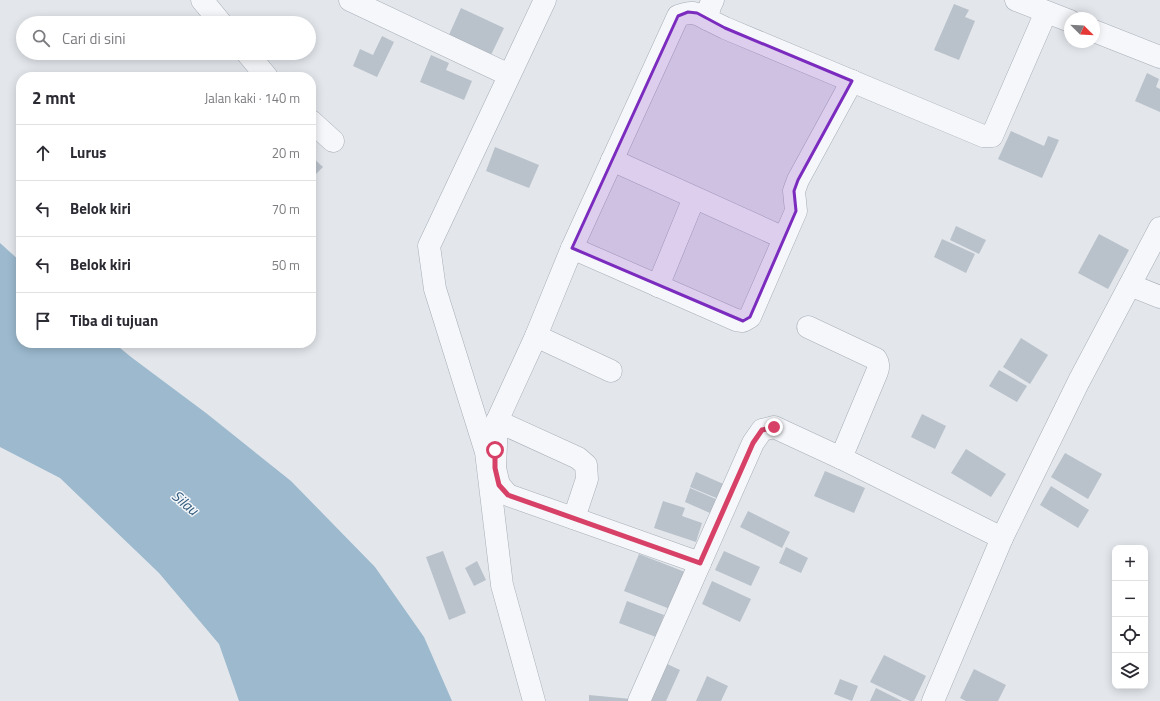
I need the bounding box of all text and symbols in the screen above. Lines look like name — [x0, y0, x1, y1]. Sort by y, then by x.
north arrow — [1064, 12, 1100, 48]
search box — [16, 16, 316, 60]
icon: search — [30, 27, 52, 49]
text: Cari di sini — [62, 27, 126, 50]
text: 2 mnt — [32, 85, 75, 111]
text: Jalan kaki · 140 m — [204, 88, 300, 108]
text: Lurus — [70, 141, 106, 164]
icon: ahead — [32, 142, 54, 164]
text: 20 m — [272, 143, 300, 163]
text: Belok kiri — [70, 197, 131, 220]
icon: left — [32, 198, 54, 220]
text: 70 m — [272, 199, 300, 219]
text: Belok kiri — [70, 253, 131, 276]
icon: left — [32, 254, 54, 276]
text: 50 m — [272, 255, 300, 275]
text: Tiba di tujuan — [70, 309, 158, 332]
icon: arrive — [32, 310, 54, 332]
route end — [765, 418, 783, 436]
route start — [486, 441, 504, 459]
water label: Silau — [167, 485, 205, 522]
map controls — [1112, 545, 1148, 689]
button: + — [1112, 545, 1148, 581]
button: − — [1112, 581, 1148, 617]
button: locate — [1112, 617, 1148, 653]
button: layers — [1112, 653, 1148, 689]

